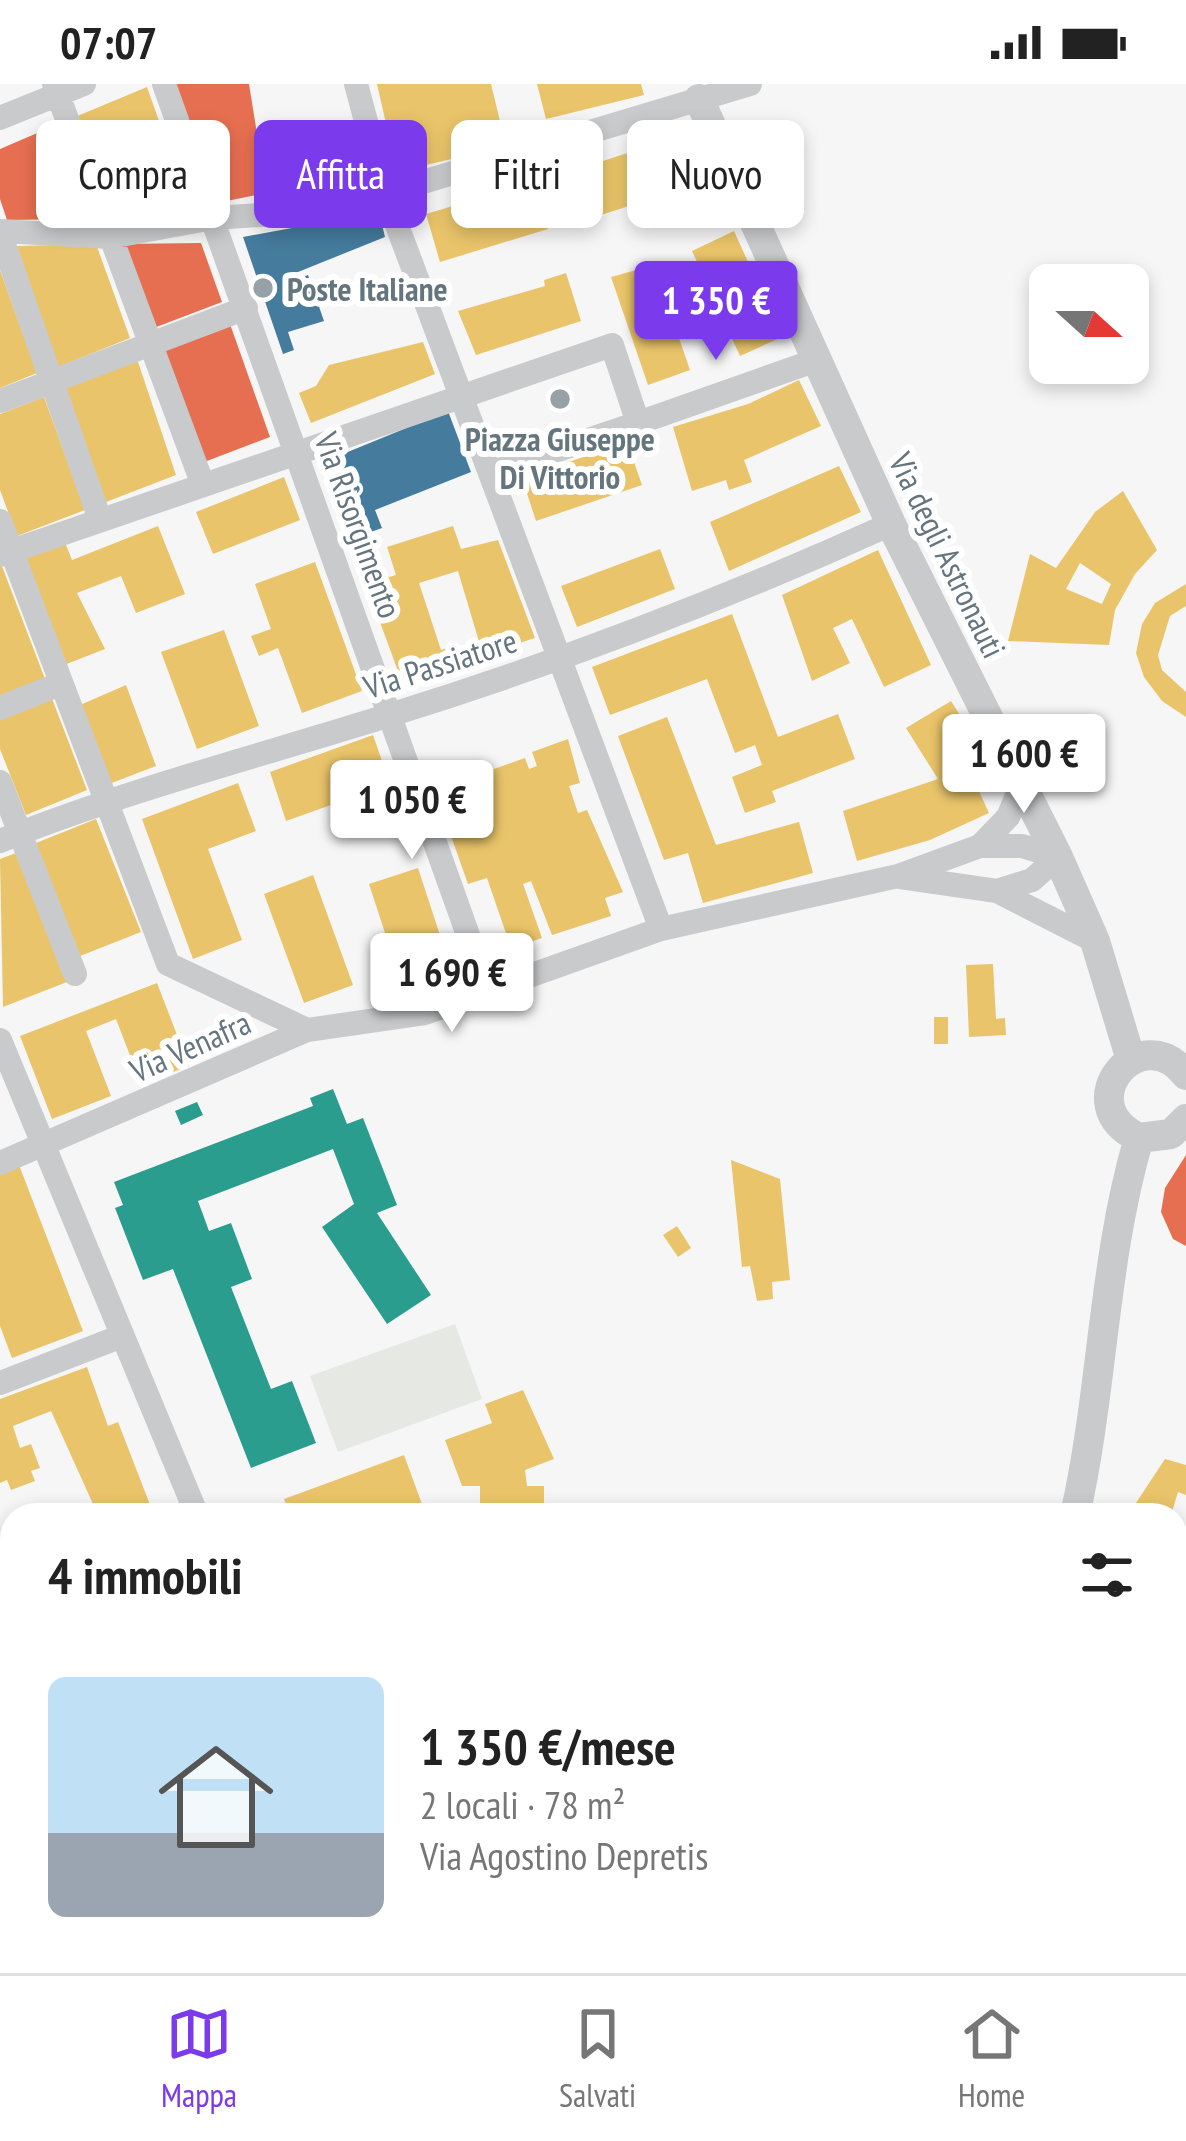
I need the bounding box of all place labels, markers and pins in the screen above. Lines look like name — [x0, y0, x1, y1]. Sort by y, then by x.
pin: 1 350 € — [605, 261, 827, 363]
place label: Poste Italiane — [287, 267, 448, 310]
marker: Poste Italiane — [250, 275, 276, 301]
marker: Piazza Giuseppe Di Vittorio — [547, 386, 573, 412]
place label: Piazza Giuseppe Di Vittorio — [465, 417, 655, 498]
pin: 1 600 € — [913, 714, 1135, 816]
pin: 1 050 € — [301, 760, 523, 862]
pin: 1 690 € — [341, 933, 563, 1035]

